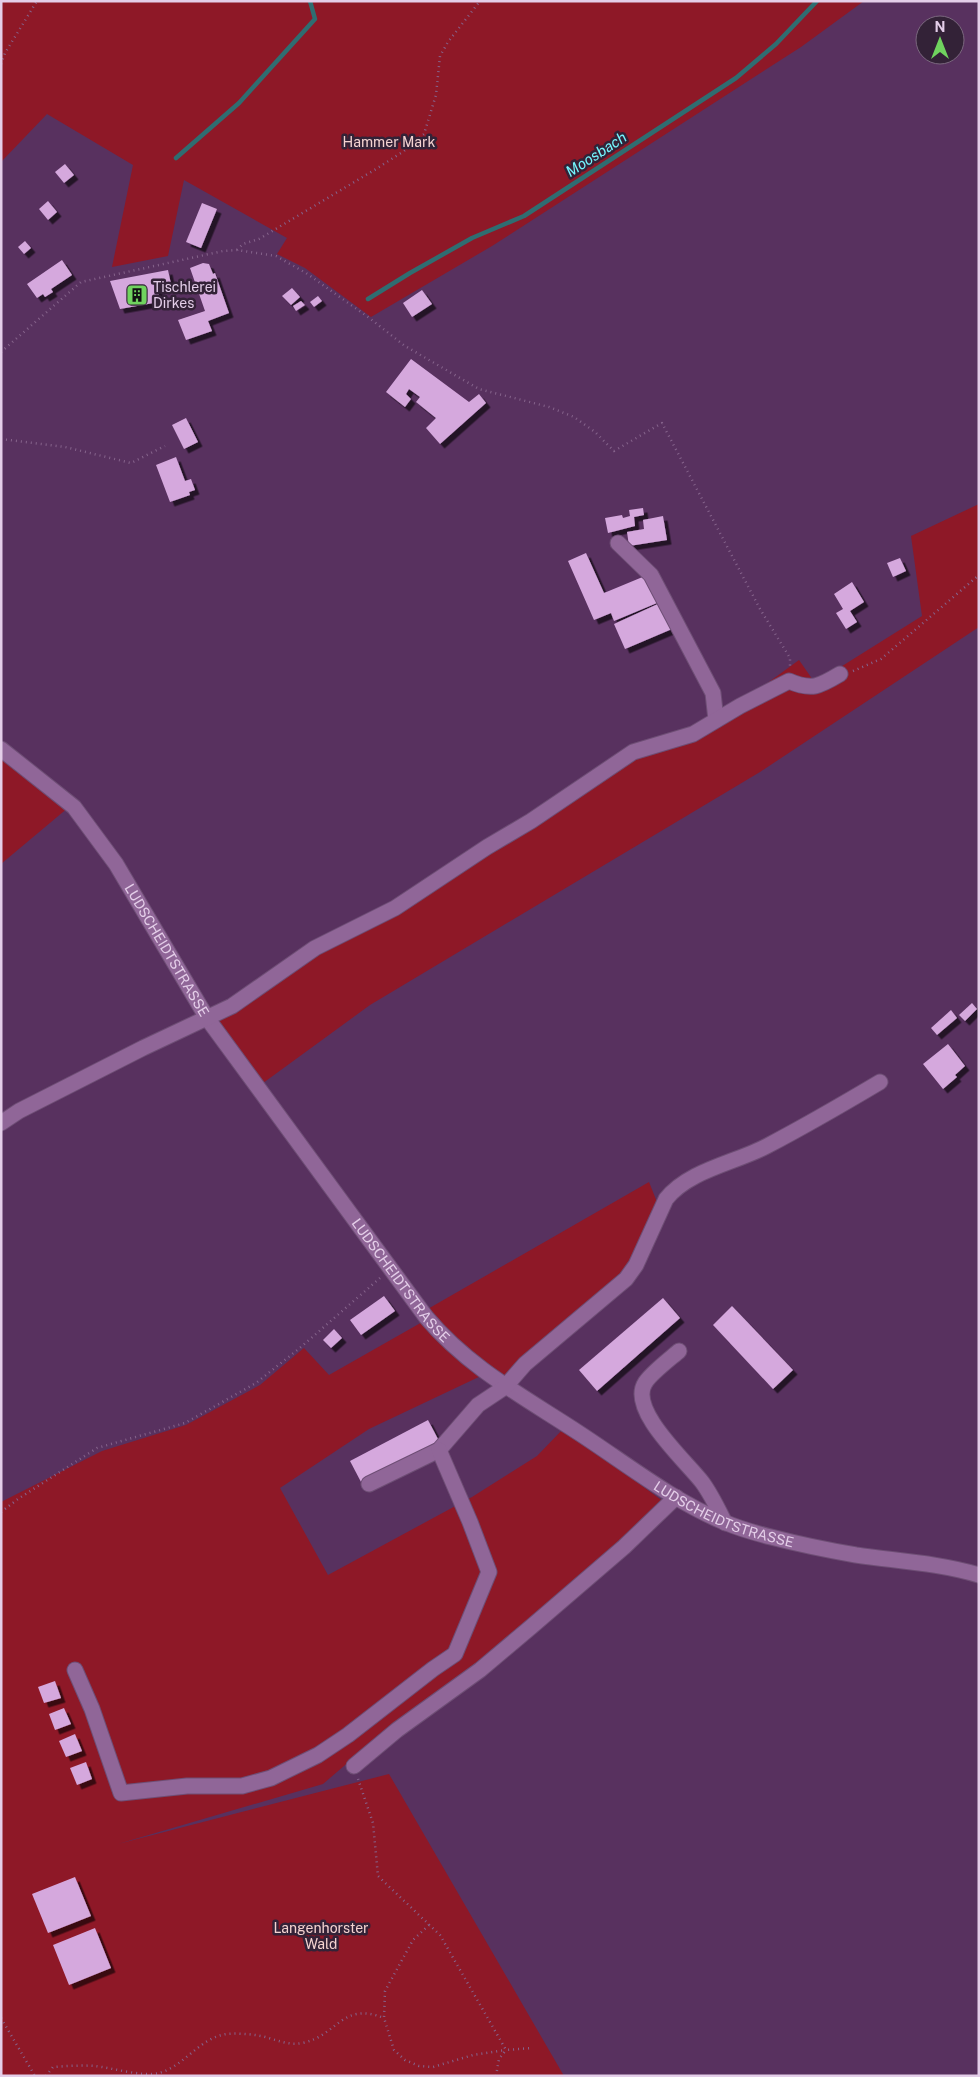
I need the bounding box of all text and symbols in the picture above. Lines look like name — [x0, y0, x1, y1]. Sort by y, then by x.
north arrow — [915, 15, 965, 65]
text: N — [935, 19, 945, 35]
water label: Moosbach — [562, 128, 630, 180]
park label: Hammer Mark — [343, 134, 436, 150]
place label: Tischlerei Dirkes — [153, 279, 216, 311]
building icon: Tischlerei Dirkes — [125, 283, 149, 307]
street label: LUDSCHEIDTSTRASSE — [121, 881, 212, 1019]
street label: LUDSCHEIDTSTRASSE — [348, 1215, 453, 1345]
street label: LUDSCHEIDTSTRASSE — [651, 1478, 796, 1550]
park label: Langenhorster Wald — [273, 1920, 369, 1952]

